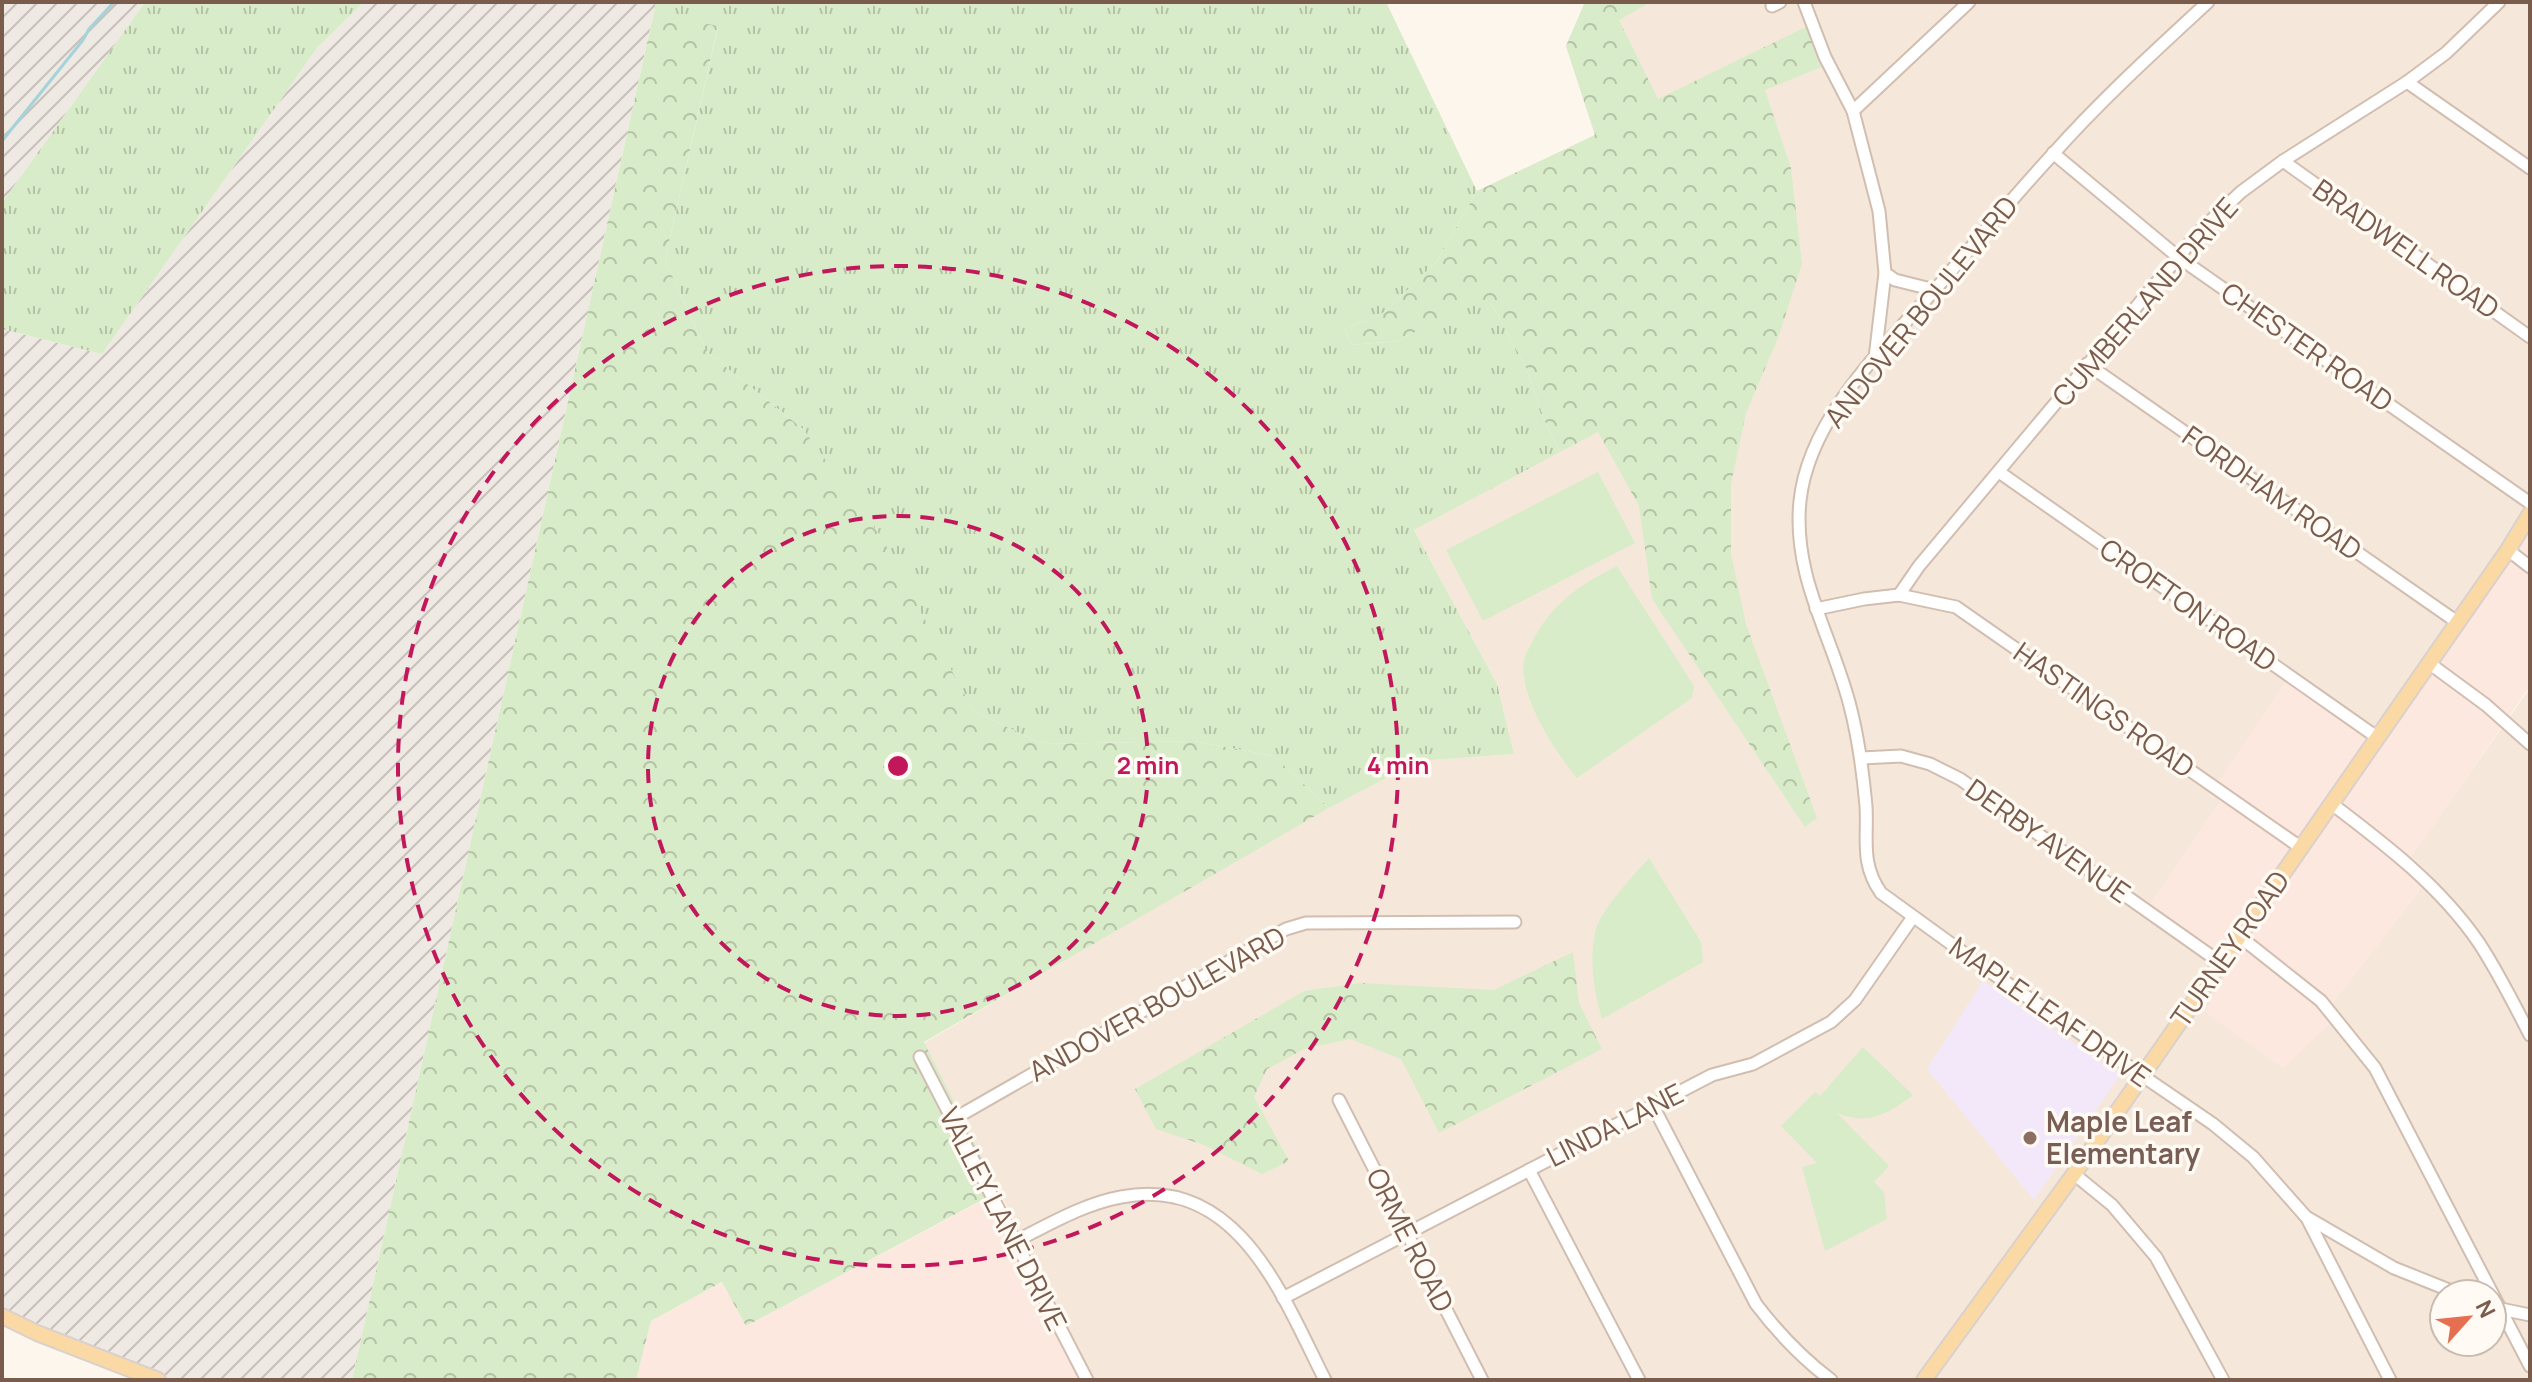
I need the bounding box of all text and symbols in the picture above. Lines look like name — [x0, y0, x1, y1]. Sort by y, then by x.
street label: BRADWELL ROAD — [2306, 170, 2507, 327]
street label: ANDOVER BOULEVARD — [1815, 188, 2026, 435]
street label: CUMBERLAND DRIVE — [2043, 189, 2246, 414]
street label: CHESTER ROAD — [2214, 273, 2401, 420]
street label: FORDHAM ROAD — [2175, 416, 2370, 568]
street label: CROFTON ROAD — [2093, 529, 2285, 679]
street label: HASTINGS ROAD — [2007, 633, 2203, 786]
text: 2 min — [1117, 748, 1179, 781]
text: 4 min — [1367, 748, 1429, 781]
centre of rings — [884, 752, 912, 780]
street label: DERBY AVENUE — [1959, 769, 2138, 911]
street label: TURNEY ROAD — [2161, 863, 2297, 1034]
street label: ANDOVER BOULEVARD — [1021, 917, 1292, 1089]
street label: MAPLE LEAF DRIVE — [1942, 927, 2159, 1095]
street label: LINDA LANE — [1540, 1073, 1689, 1175]
street label: VALLEY LANE DRIVE — [931, 1100, 1077, 1337]
place label: Maple Leaf Elementary — [2046, 1102, 2201, 1172]
marker: Maple Leaf Elementary — [2021, 1129, 2039, 1147]
street label: ORME ROAD — [1358, 1161, 1463, 1318]
north arrow — [2428, 1278, 2508, 1358]
text: N — [2469, 1295, 2503, 1323]

